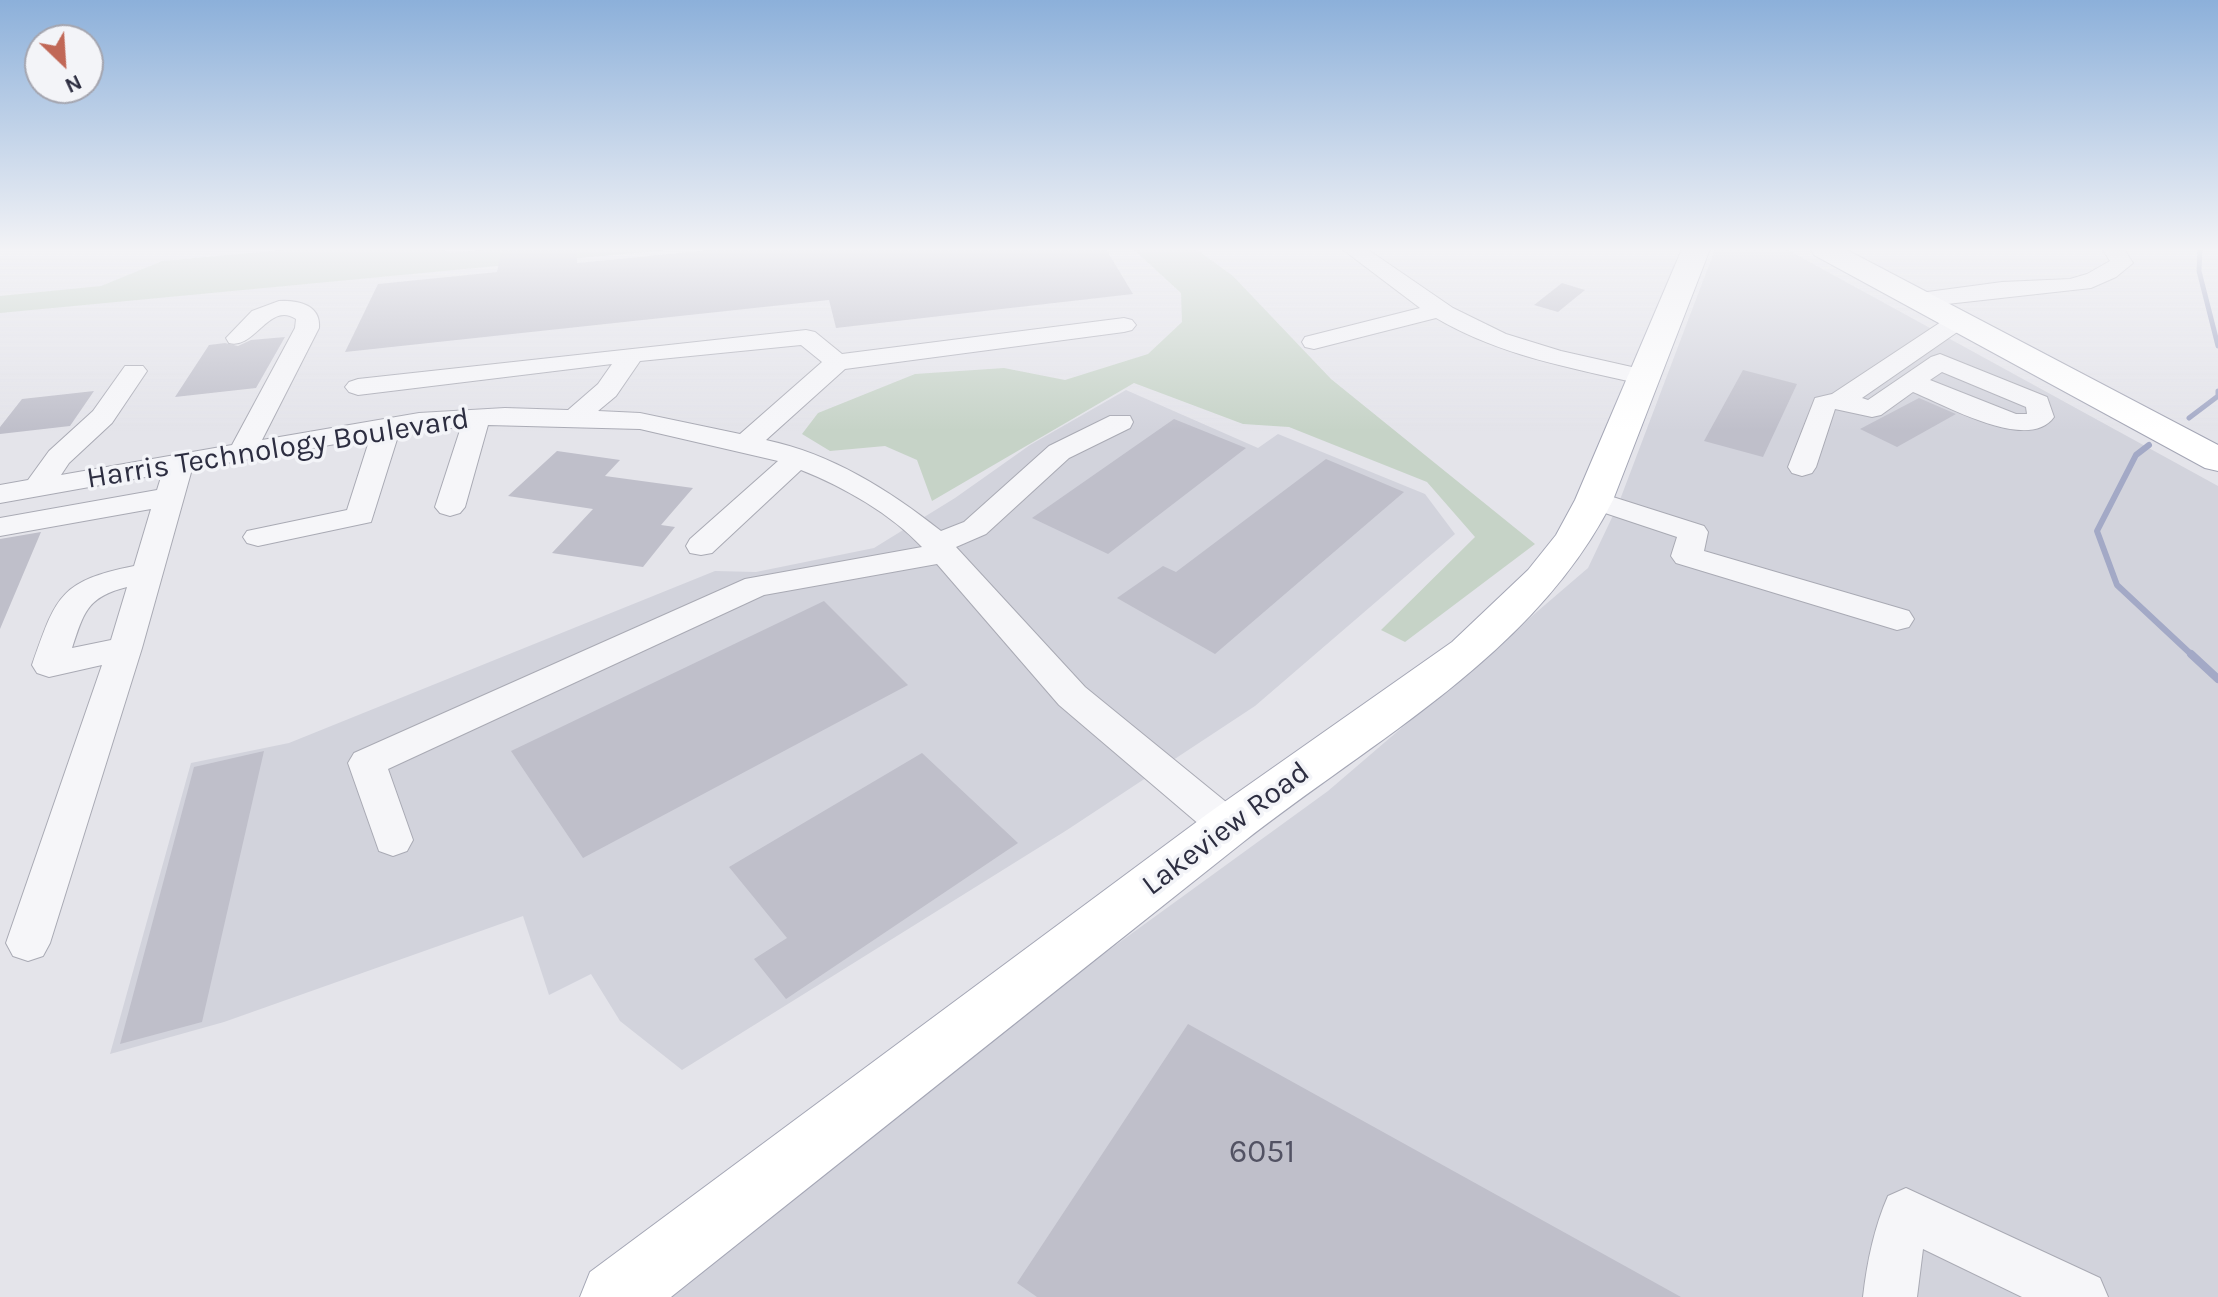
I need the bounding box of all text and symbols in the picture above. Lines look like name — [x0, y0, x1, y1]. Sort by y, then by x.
north arrow — [24, 24, 104, 104]
text: N — [61, 69, 86, 99]
street label: Harris Technology Boulevard — [84, 401, 472, 497]
street label: Lakeview Road — [1135, 754, 1317, 904]
house number: 6051 — [1229, 1134, 1295, 1172]

